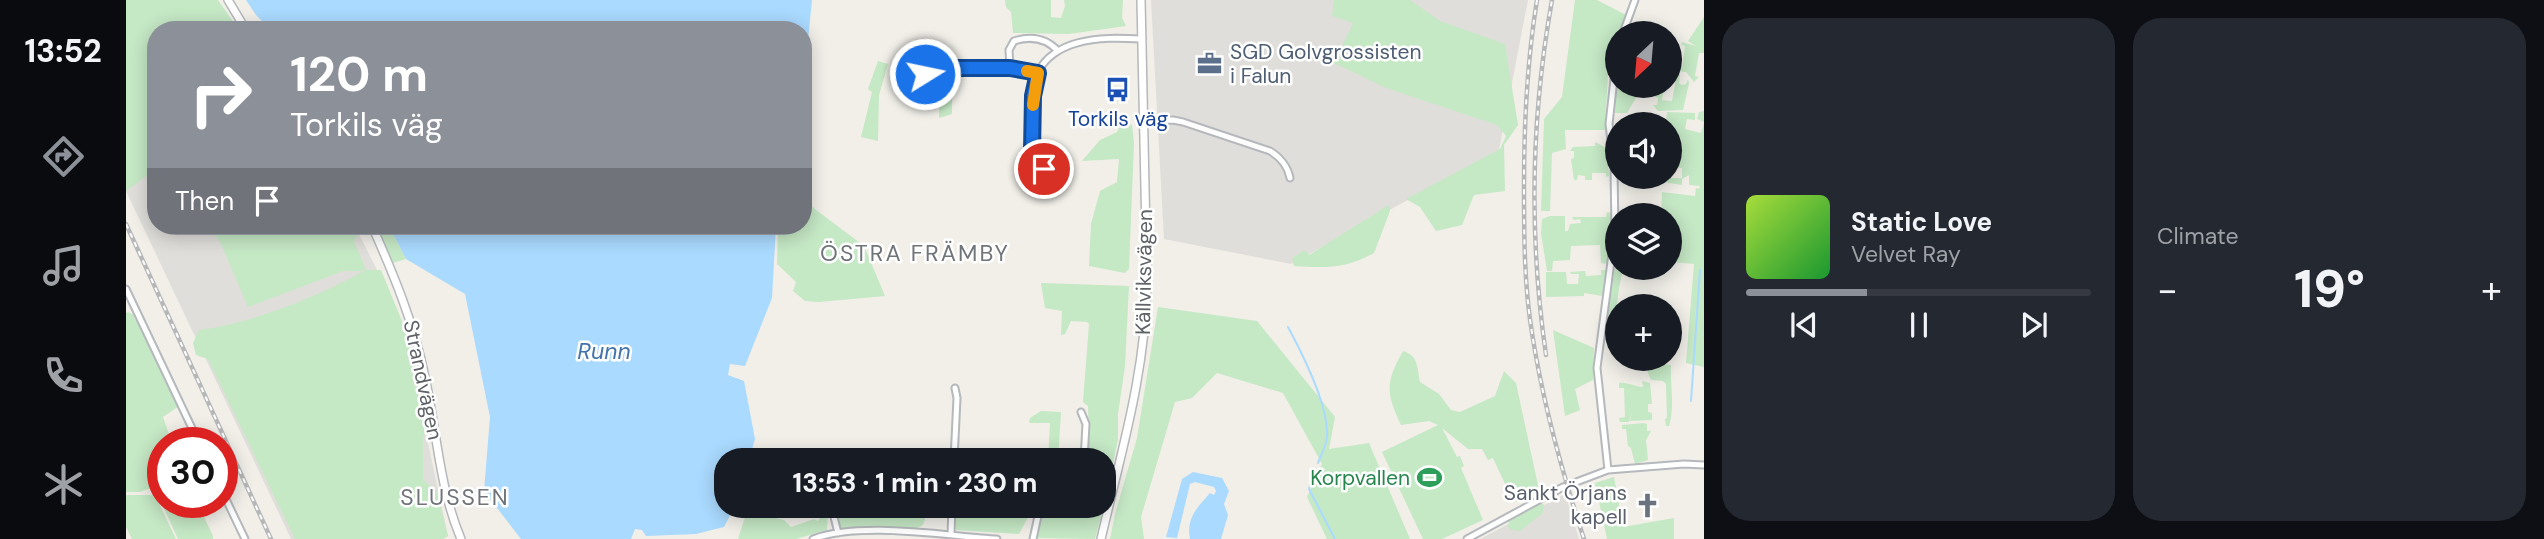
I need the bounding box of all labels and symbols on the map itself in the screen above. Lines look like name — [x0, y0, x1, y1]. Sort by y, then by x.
north arrow — [1605, 21, 1682, 98]
position arrow — [888, 37, 962, 111]
place label: SGD Golvgrossisten i Falun — [1230, 38, 1421, 90]
office icon: SGD Golvgrossisten i Falun — [1196, 50, 1224, 78]
bus stop icon: Torkils väg — [1104, 76, 1132, 104]
place label: Torkils väg — [1068, 105, 1168, 133]
pin — [1014, 139, 1074, 199]
street label: Källviksvägen — [1129, 209, 1159, 335]
district label: ÖSTRA FRÄMBY — [820, 238, 1010, 268]
street label: Strandvägen — [397, 317, 449, 443]
water label: Runn — [577, 336, 631, 366]
speed limit sign: 30 — [147, 427, 238, 518]
place label: Korpvallen — [1310, 464, 1410, 492]
sports icon: Korpvallen — [1416, 464, 1444, 492]
place label: Sankt Örjans kapell — [1504, 479, 1627, 531]
district label: SLUSSEN — [400, 482, 510, 512]
church icon: Sankt Örjans kapell — [1633, 491, 1661, 519]

